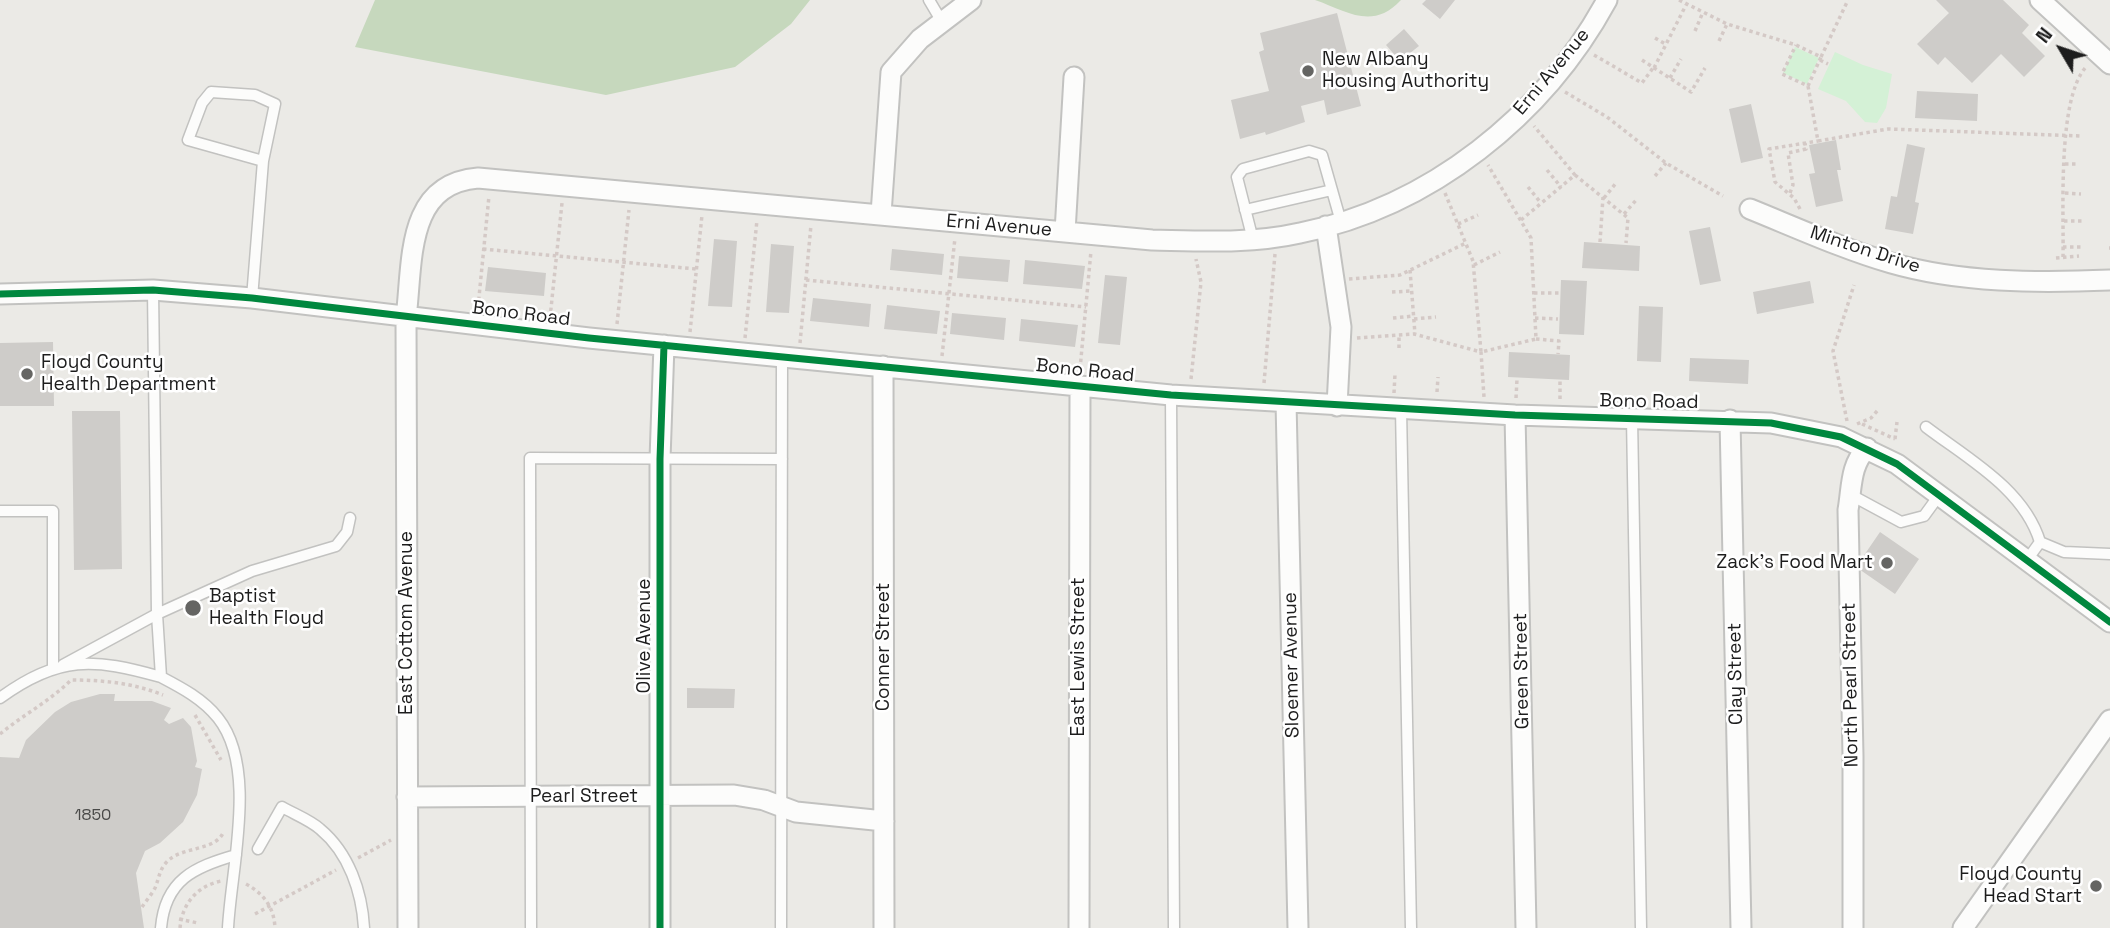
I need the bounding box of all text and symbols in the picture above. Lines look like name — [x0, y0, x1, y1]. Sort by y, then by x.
north arrow — [2026, 14, 2096, 84]
text: N — [2031, 23, 2058, 48]
street label: Erni Avenue — [1509, 24, 1595, 120]
place label: New Albany Housing Authority — [1322, 49, 1489, 93]
marker: New Albany Housing Authority — [1300, 63, 1316, 79]
street label: Erni Avenue — [945, 210, 1053, 242]
street label: Minton Drive — [1807, 221, 1923, 279]
street label: Bono Road — [470, 297, 572, 331]
place label: Floyd County Health Department — [41, 352, 216, 396]
street label: Bono Road — [1034, 354, 1136, 388]
marker: Floyd County Health Department — [19, 366, 35, 382]
street label: Bono Road — [1599, 390, 1699, 414]
street label: East Cottom Avenue — [396, 531, 418, 715]
place label: Zack's Food Mart — [1716, 552, 1873, 574]
marker: Zack's Food Mart — [1879, 555, 1895, 571]
street label: East Lewis Street — [1068, 577, 1090, 737]
street label: Olive Avenue — [634, 578, 656, 694]
street label: Conner Street — [873, 583, 895, 711]
place label: Baptist Health Floyd — [209, 586, 324, 630]
street label: Sloemer Avenue — [1279, 592, 1305, 738]
marker: Baptist Health Floyd — [183, 598, 203, 618]
street label: North Pearl Street — [1838, 602, 1864, 768]
street label: Green Street — [1510, 613, 1534, 729]
street label: Clay Street — [1724, 623, 1748, 725]
street label: Pearl Street — [530, 786, 638, 808]
house number: 1850 — [75, 806, 111, 826]
place label: Floyd County Head Start — [1959, 864, 2082, 908]
marker: Floyd County Head Start — [2088, 878, 2104, 894]

